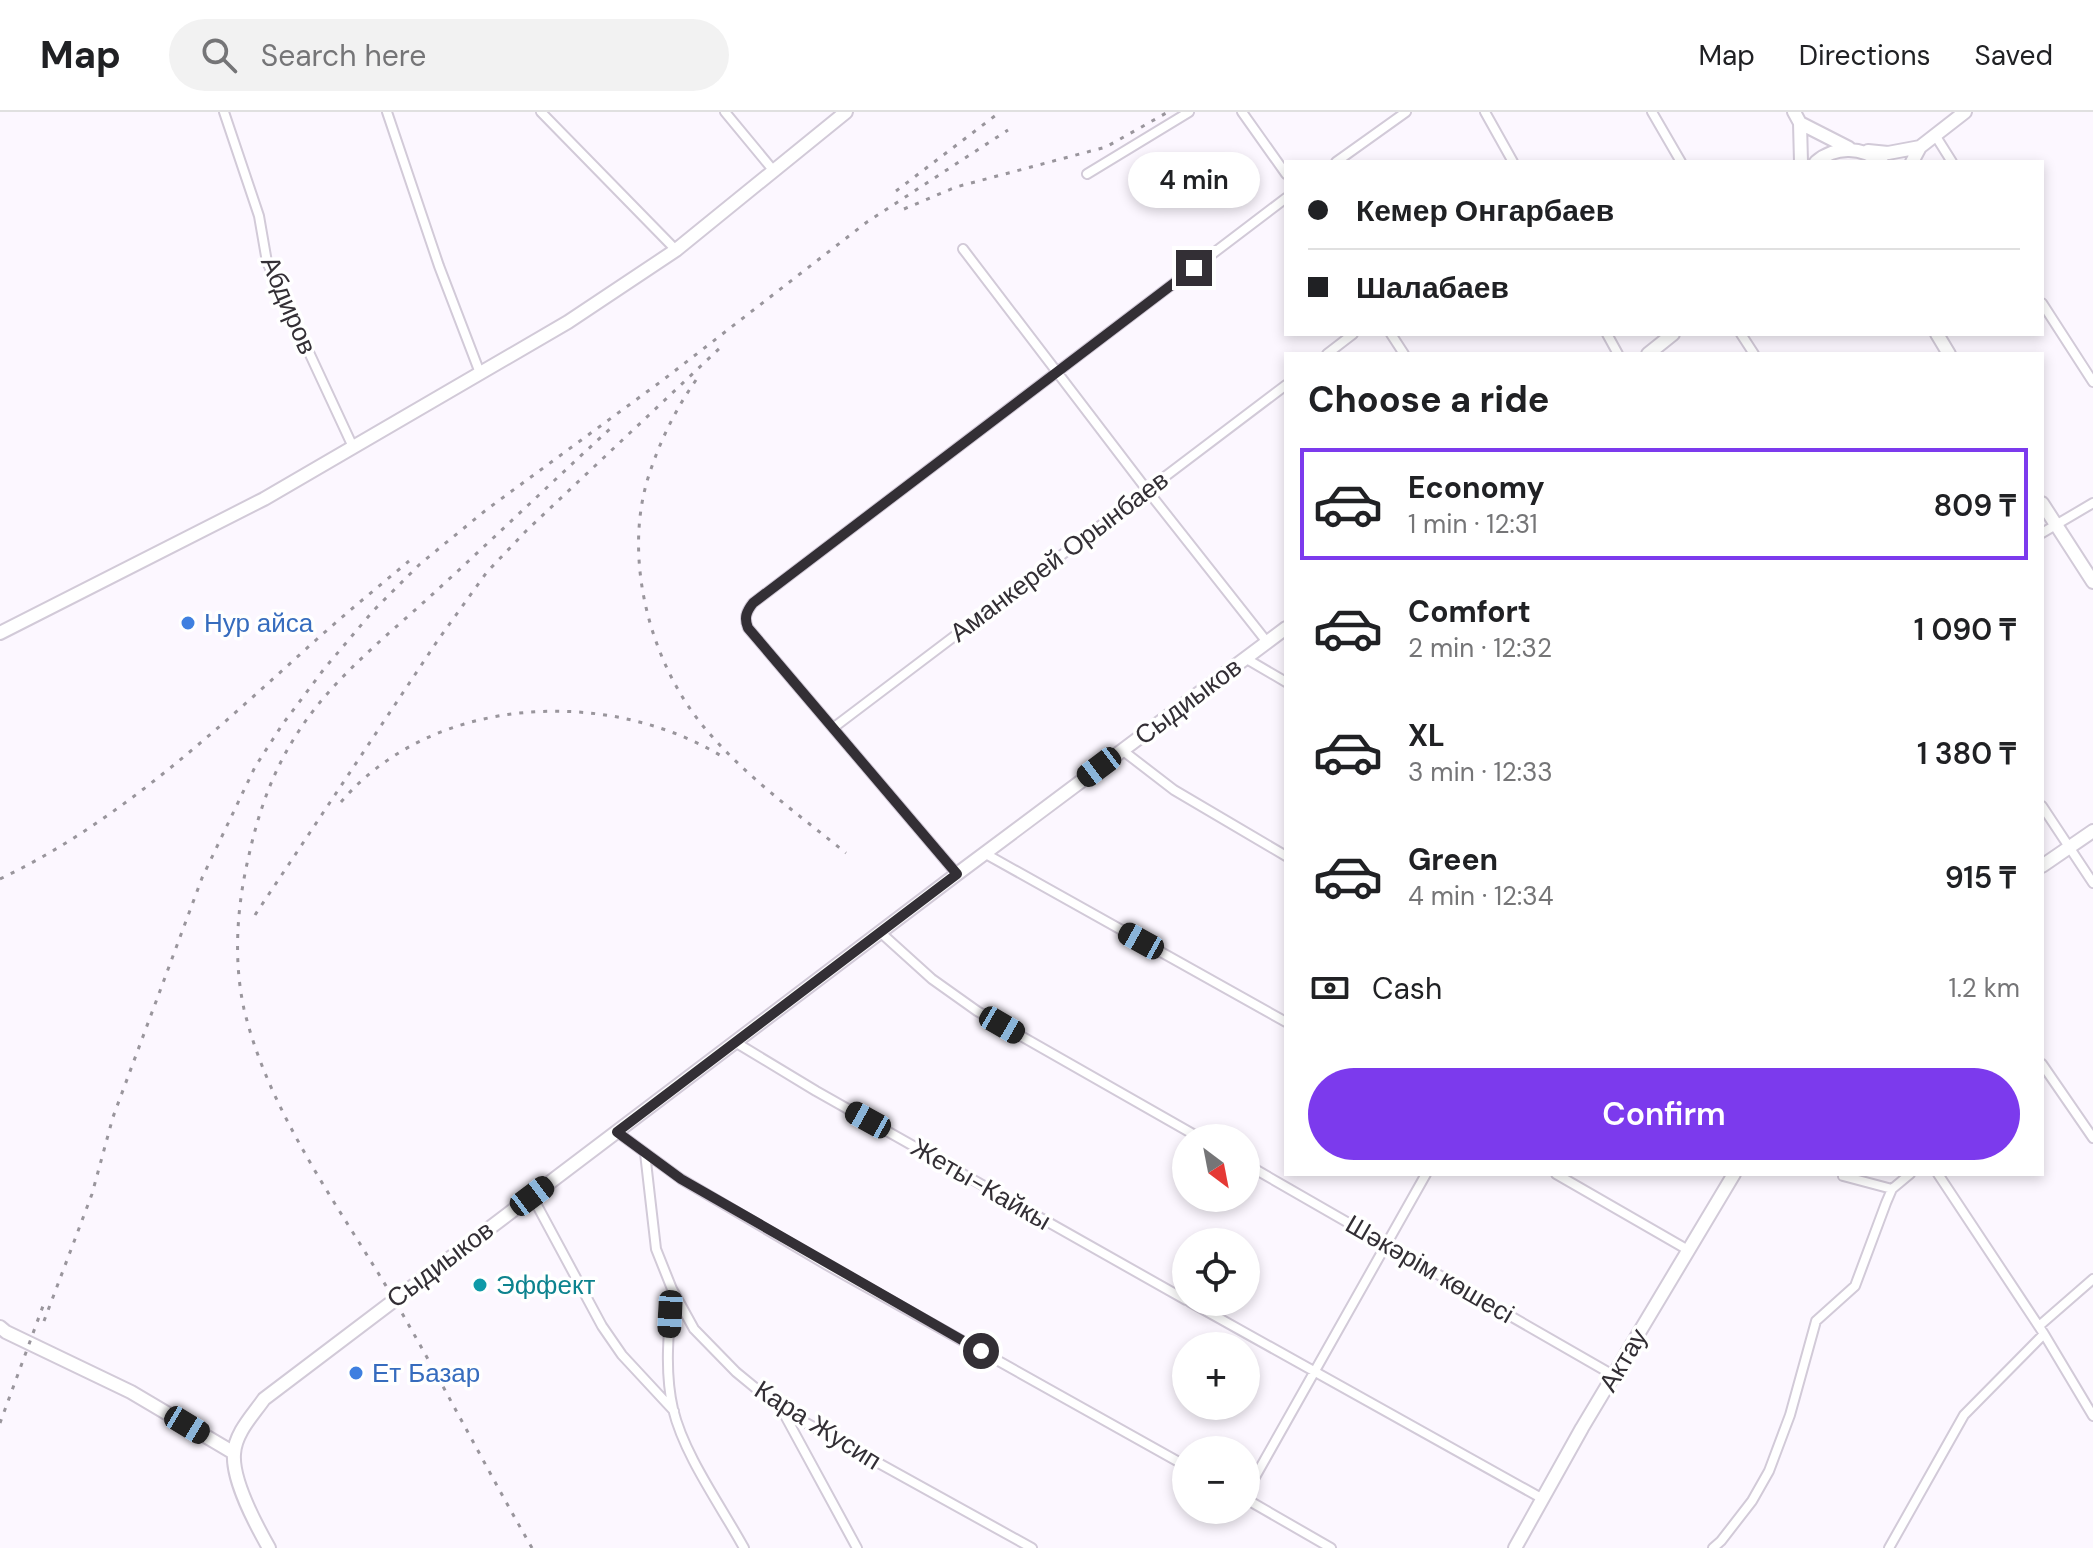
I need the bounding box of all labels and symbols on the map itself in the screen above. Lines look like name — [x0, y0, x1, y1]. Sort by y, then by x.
callout: 4 min — [1128, 152, 1260, 208]
route end — [1176, 250, 1212, 286]
street label: Абдиров — [253, 251, 325, 359]
street label: Аманкерей Орынбаев — [943, 463, 1175, 649]
place label: Нур айса — [204, 606, 314, 640]
marker: Нур айса — [179, 614, 197, 632]
street label: Сыдиыков — [1128, 650, 1248, 752]
car — [1073, 743, 1125, 791]
car — [1114, 919, 1168, 963]
car — [975, 1003, 1029, 1047]
car — [841, 1098, 895, 1142]
north arrow — [1172, 1124, 1260, 1212]
street label: Жеты-Кайкы — [905, 1130, 1057, 1238]
car — [506, 1172, 558, 1220]
street label: Шәкәрім көшесі — [1340, 1207, 1520, 1331]
street label: Сыдиыков — [380, 1213, 500, 1315]
place label: Эффект — [496, 1268, 596, 1302]
marker: Эффект — [471, 1276, 489, 1294]
car — [657, 1289, 683, 1339]
street label: Актау — [1591, 1322, 1655, 1398]
route start — [963, 1333, 999, 1369]
place label: Ет Базар — [372, 1356, 480, 1390]
marker: Ет Базар — [347, 1364, 365, 1382]
street label: Кара Жусип — [748, 1373, 888, 1477]
car — [160, 1402, 214, 1448]

